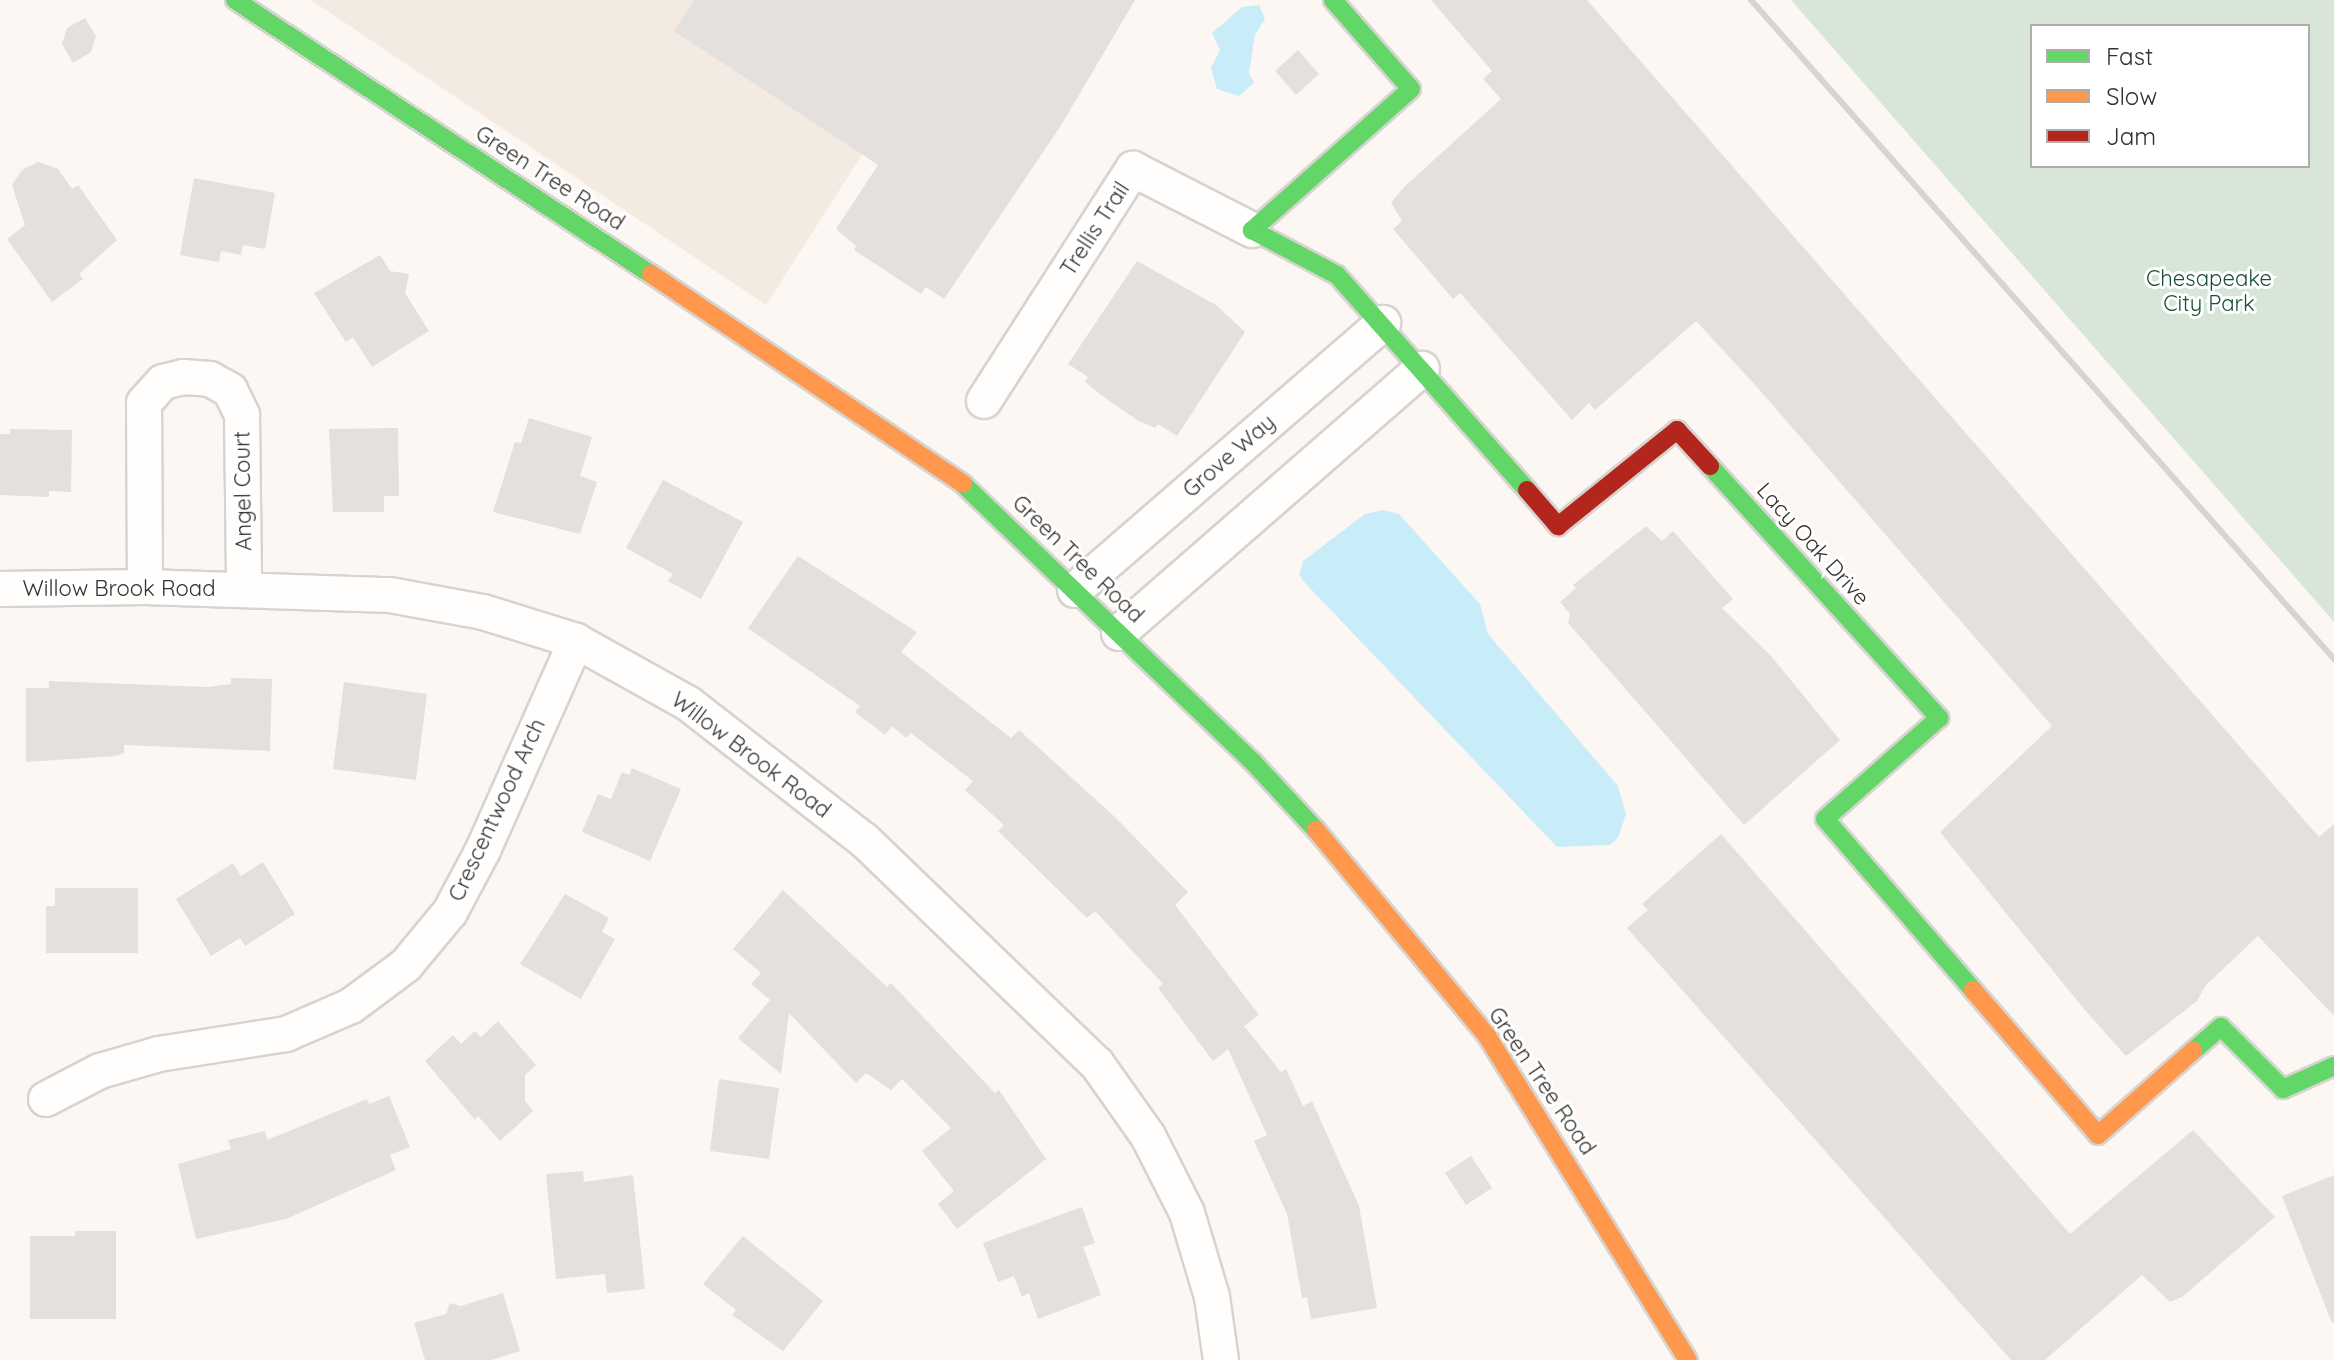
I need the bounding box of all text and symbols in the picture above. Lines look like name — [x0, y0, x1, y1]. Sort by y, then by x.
legend — [2030, 24, 2310, 168]
text: Fast — [2106, 41, 2153, 71]
text: Slow — [2106, 81, 2157, 111]
street label: Green Tree Road — [471, 120, 629, 236]
text: Jam — [2106, 121, 2156, 151]
street label: Trellis Trail — [1055, 177, 1135, 281]
park label: Chesapeake City Park — [2146, 265, 2272, 316]
street label: Grove Way — [1178, 409, 1280, 503]
street label: Angel Court — [229, 431, 257, 551]
street label: Lacy Oak Drive — [1751, 477, 1875, 611]
street label: Green Tree Road — [1007, 490, 1149, 628]
street label: Willow Brook Road — [23, 576, 215, 602]
street label: Willow Brook Road — [666, 686, 836, 824]
street label: Crescentwood Arch — [443, 714, 551, 906]
street label: Green Tree Road — [1483, 1002, 1601, 1160]

